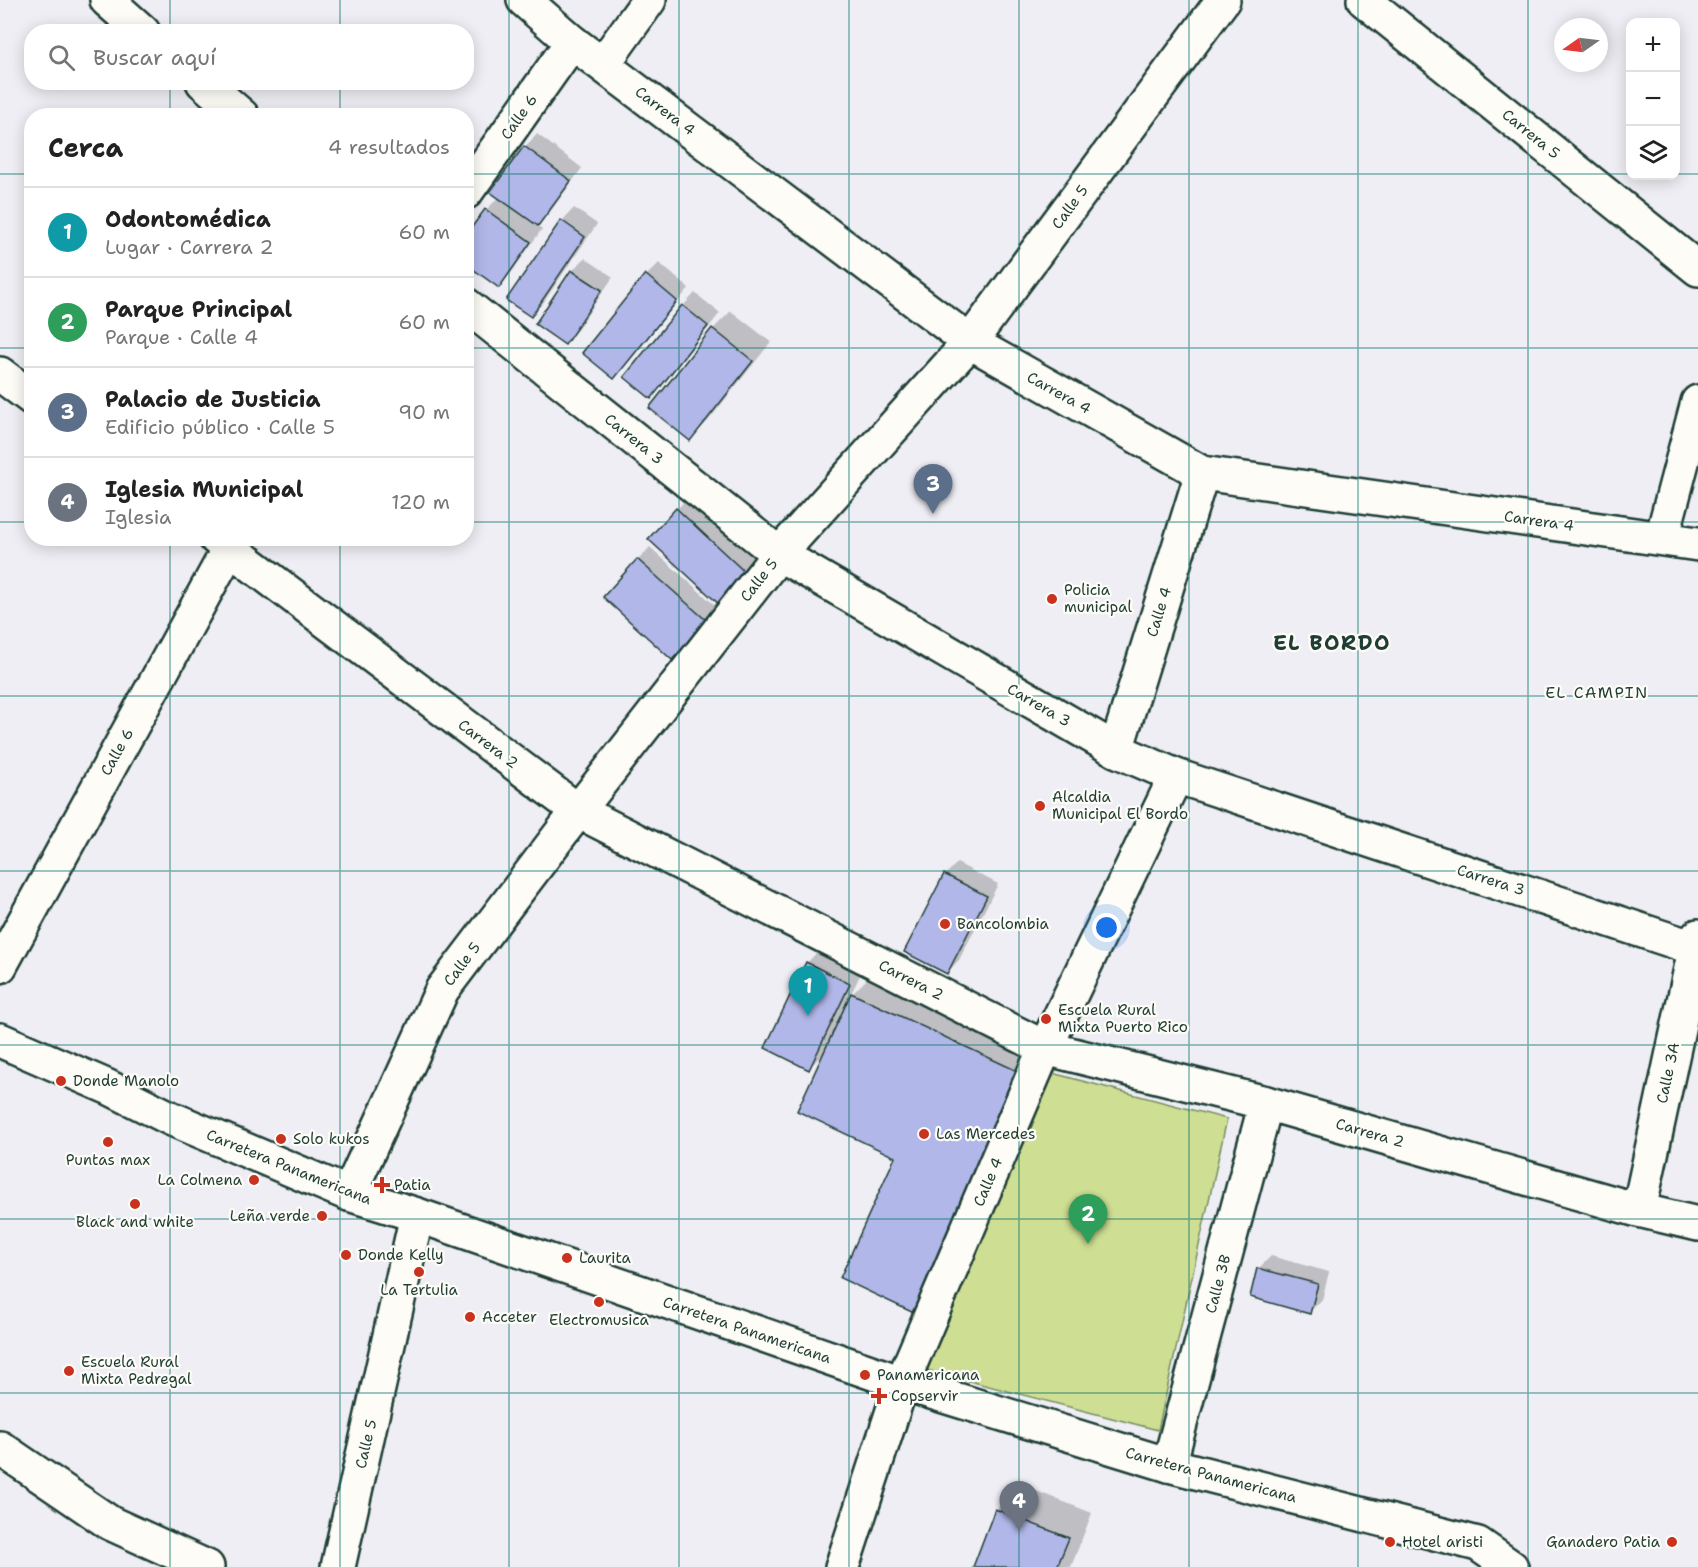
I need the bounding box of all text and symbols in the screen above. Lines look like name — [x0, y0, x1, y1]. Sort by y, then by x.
north arrow — [1554, 18, 1608, 72]
map controls — [1626, 18, 1680, 180]
button: + — [1626, 18, 1680, 72]
search box — [24, 24, 474, 90]
icon: search — [45, 41, 78, 74]
text: Buscar aquí — [93, 43, 216, 72]
button: − — [1626, 72, 1680, 126]
street label: Carrera 4 — [631, 82, 699, 140]
street label: Calle 6 — [496, 90, 542, 144]
street label: Carrera 5 — [1498, 105, 1564, 163]
button: layers — [1626, 126, 1680, 180]
text: Cerca — [48, 130, 123, 165]
text: 4 resultados — [328, 134, 450, 160]
street label: Calle 5 — [1047, 181, 1093, 233]
text: Odontomédica — [105, 205, 271, 234]
text: 1 — [63, 219, 72, 245]
text: 60 m — [398, 219, 450, 245]
text: Lugar · Carrera 2 — [105, 234, 273, 260]
text: Parque Principal — [105, 295, 292, 324]
text: 2 — [61, 309, 75, 335]
text: 60 m — [398, 309, 450, 335]
text: Parque · Calle 4 — [105, 324, 258, 350]
street label: Carrera 4 — [1023, 367, 1095, 419]
text: Palacio de Justicia — [105, 385, 320, 414]
text: 3 — [61, 399, 75, 425]
text: 90 m — [398, 399, 450, 425]
street label: Carrera 3 — [600, 409, 668, 469]
text: Edificio público · Calle 5 — [105, 414, 335, 440]
pin: 3 — [914, 464, 952, 514]
text: Iglesia Municipal — [105, 475, 303, 504]
text: 4 — [61, 489, 75, 515]
text: 120 m — [391, 489, 450, 515]
text: Iglesia — [105, 504, 171, 530]
street label: Carrera 4 — [1503, 506, 1575, 536]
street label: Calle 5 — [736, 554, 782, 606]
place label: Policia municipal — [1064, 580, 1133, 617]
street label: Calle 4 — [1142, 585, 1176, 639]
marker: Policia municipal — [1045, 592, 1059, 606]
district label: EL BORDO — [1273, 629, 1391, 657]
street label: Carrera 3 — [1004, 679, 1074, 731]
district label: EL CAMPIN — [1545, 682, 1649, 703]
street label: Carrera 2 — [454, 715, 522, 773]
street label: Calle 6 — [96, 725, 138, 779]
place label: Alcaldia Municipal El Bordo — [1052, 787, 1188, 824]
marker: Alcaldia Municipal El Bordo — [1033, 799, 1047, 813]
street label: Carrera 3 — [1455, 860, 1527, 900]
your location — [1092, 913, 1121, 942]
place label: Bancolombia — [957, 914, 1049, 934]
marker: Bancolombia — [938, 917, 952, 931]
street label: Calle 5 — [439, 938, 485, 990]
street label: Carrera 2 — [875, 955, 947, 1005]
pin: 1 — [788, 966, 828, 1016]
place label: Escuela Rural Mixta Puerto Rico — [1058, 1000, 1188, 1037]
marker: Escuela Rural Mixta Puerto Rico — [1039, 1012, 1053, 1026]
street label: Calle 3A — [1652, 1041, 1684, 1105]
place label: Donde Manolo — [73, 1071, 179, 1091]
marker: Donde Manolo — [54, 1074, 68, 1088]
street label: Carrera 2 — [1333, 1114, 1407, 1152]
place label: Las Mercedes — [936, 1124, 1035, 1144]
street label: Carretera Panamericana — [203, 1125, 375, 1210]
marker: Las Mercedes — [917, 1127, 931, 1141]
place label: Solo kukos — [293, 1129, 370, 1149]
marker: Solo kukos — [274, 1132, 288, 1146]
marker: Puntas max — [101, 1135, 115, 1149]
place label: Puntas max — [66, 1150, 150, 1170]
street label: Calle 4 — [969, 1154, 1007, 1210]
place label: La Colmena — [157, 1170, 243, 1190]
marker: La Colmena — [247, 1173, 261, 1187]
place label: Patia — [394, 1175, 431, 1195]
marker: Patia — [375, 1178, 389, 1192]
pin: 2 — [1068, 1194, 1108, 1244]
marker: Black and white — [128, 1197, 142, 1211]
place label: Leña verde — [230, 1206, 310, 1226]
marker: Leña verde — [315, 1209, 329, 1223]
place label: Black and white — [76, 1212, 194, 1232]
place label: Donde Kelly — [358, 1245, 444, 1265]
marker: Donde Kelly — [339, 1248, 353, 1262]
place label: Laurita — [579, 1248, 632, 1268]
marker: Laurita — [560, 1251, 574, 1265]
street label: Calle 3B — [1201, 1252, 1235, 1316]
marker: La Tertulia — [412, 1265, 426, 1279]
place label: La Tertulia — [380, 1280, 458, 1300]
street label: Carretera Panamericana — [660, 1292, 834, 1368]
marker: Electromusica — [592, 1295, 606, 1309]
place label: Acceter — [482, 1307, 537, 1327]
marker: Acceter — [463, 1310, 477, 1324]
place label: Electromusica — [549, 1310, 650, 1330]
place label: Escuela Rural Mixta Pedregal — [81, 1352, 192, 1389]
marker: Escuela Rural Mixta Pedregal — [62, 1364, 76, 1378]
place label: Panamericana — [877, 1365, 980, 1385]
marker: Panamericana — [858, 1368, 872, 1382]
place label: Copservir — [891, 1386, 959, 1406]
marker: Copservir — [872, 1389, 886, 1403]
street label: Calle 5 — [351, 1417, 381, 1471]
street label: Carretera Panamericana — [1123, 1442, 1300, 1508]
pin: 4 — [1000, 1482, 1038, 1531]
place label: Hotel aristi — [1402, 1532, 1483, 1552]
place label: Ganadero Patia — [1546, 1532, 1661, 1552]
marker: Hotel aristi — [1383, 1535, 1397, 1549]
marker: Ganadero Patia — [1665, 1535, 1679, 1549]

